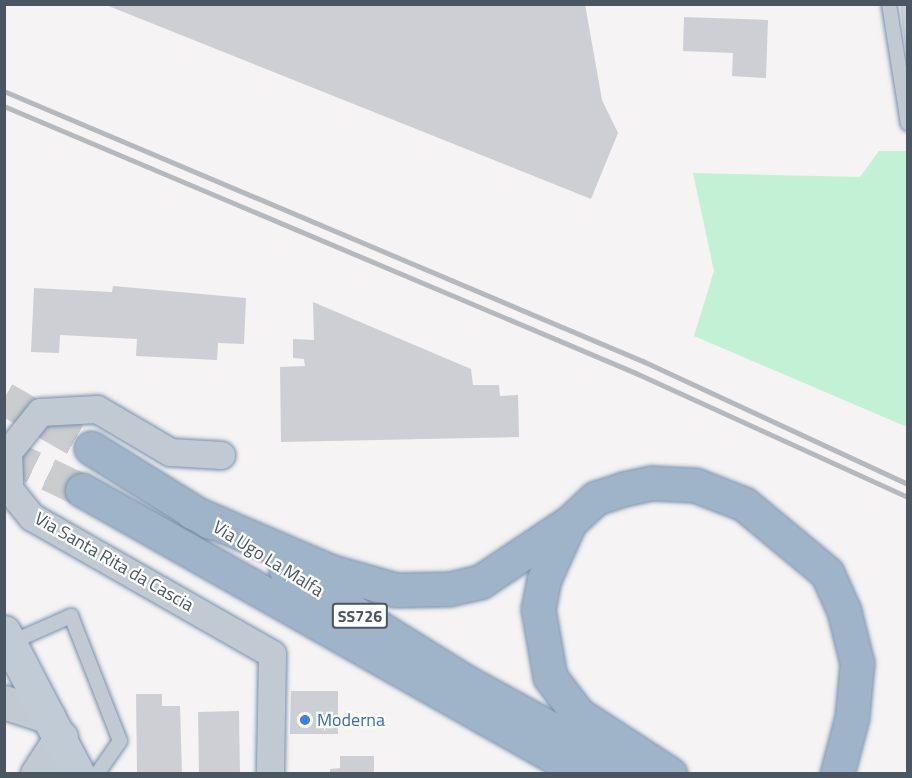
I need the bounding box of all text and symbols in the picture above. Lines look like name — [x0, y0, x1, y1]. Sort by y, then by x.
street label: Via Santa Rita da Cascia — [31, 508, 197, 616]
street label: Via Ugo La Malfa — [209, 516, 327, 602]
road number: SS726 — [332, 603, 388, 629]
place label: Moderna — [317, 709, 385, 731]
marker: Moderna — [298, 713, 312, 727]

